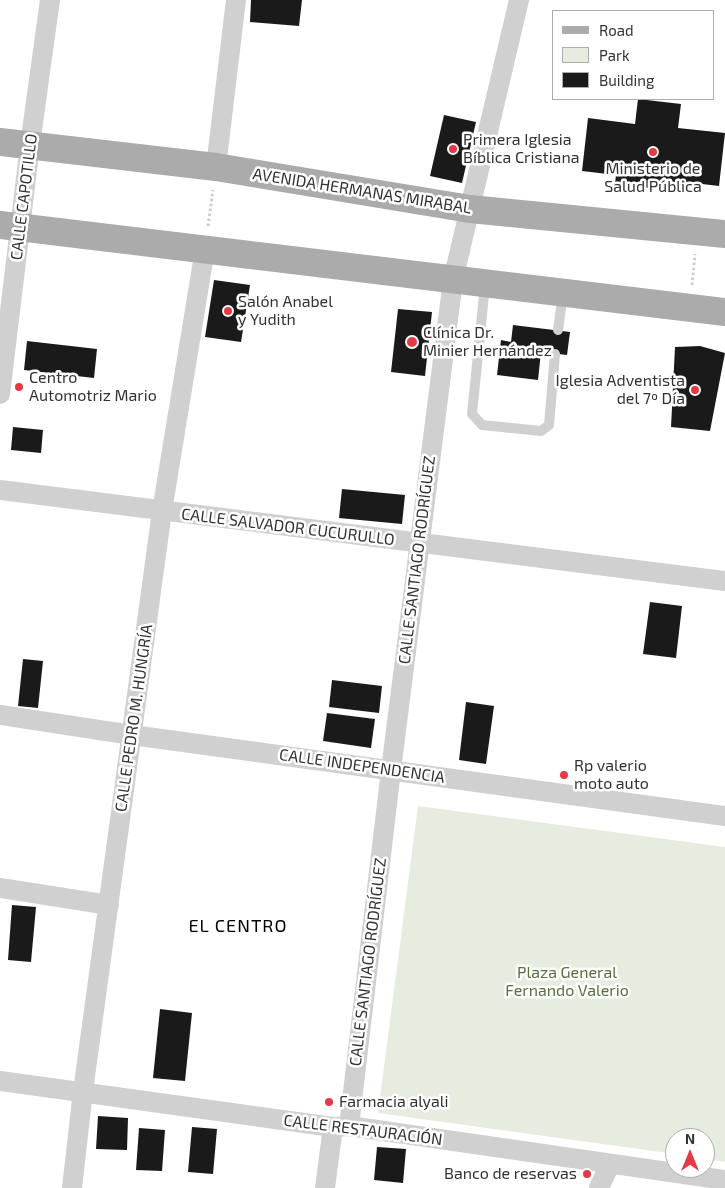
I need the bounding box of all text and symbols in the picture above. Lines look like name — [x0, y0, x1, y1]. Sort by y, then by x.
legend — [552, 10, 715, 100]
text: Road — [599, 21, 634, 39]
text: Park — [599, 46, 630, 64]
text: Building — [599, 71, 654, 89]
place label: Primera Iglesia Bíblica Cristiana — [463, 130, 579, 168]
street label: CALLE CAPOTILLO — [7, 133, 41, 261]
marker: Primera Iglesia Bíblica Cristiana — [447, 143, 459, 155]
marker: Ministerio de Salud Pública — [647, 146, 659, 158]
place label: Ministerio de Salud Pública — [604, 159, 702, 197]
street label: AVENIDA HERMANAS MIRABAL — [251, 164, 473, 218]
place label: Salón Anabel y Yudith — [238, 292, 333, 330]
marker: Salón Anabel y Yudith — [222, 305, 234, 317]
place label: Clínica Dr. Minier Hernández — [423, 323, 552, 361]
marker: Clínica Dr. Minier Hernández — [405, 335, 419, 349]
place label: Centro Automotriz Mario — [29, 368, 157, 406]
place label: Iglesia Adventista del 7º Día — [556, 371, 685, 409]
marker: Centro Automotriz Mario — [13, 381, 25, 393]
marker: Iglesia Adventista del 7º Día — [689, 384, 701, 396]
street label: CALLE SANTIAGO RODRÍGUEZ — [395, 455, 439, 665]
street label: CALLE SALVADOR CUCURULLO — [180, 504, 396, 550]
street label: CALLE PEDRO M. HUNGRÍA — [111, 623, 157, 813]
street label: CALLE INDEPENDENCIA — [278, 745, 446, 787]
place label: Rp valerio moto auto — [574, 756, 649, 794]
marker: Rp valerio moto auto — [558, 769, 570, 781]
street label: CALLE SANTIAGO RODRÍGUEZ — [346, 857, 390, 1067]
district label: EL CENTRO — [187, 915, 289, 937]
park label: Plaza General Fernando Valerio — [505, 963, 629, 1001]
place label: Farmacia alyali — [339, 1092, 448, 1112]
marker: Farmacia alyali — [323, 1096, 335, 1108]
street label: CALLE RESTAURACIÓN — [283, 1111, 443, 1149]
north arrow — [665, 1128, 715, 1178]
text: N — [685, 1130, 695, 1147]
place label: Banco de reservas — [444, 1164, 577, 1184]
marker: Banco de reservas — [581, 1168, 593, 1180]

